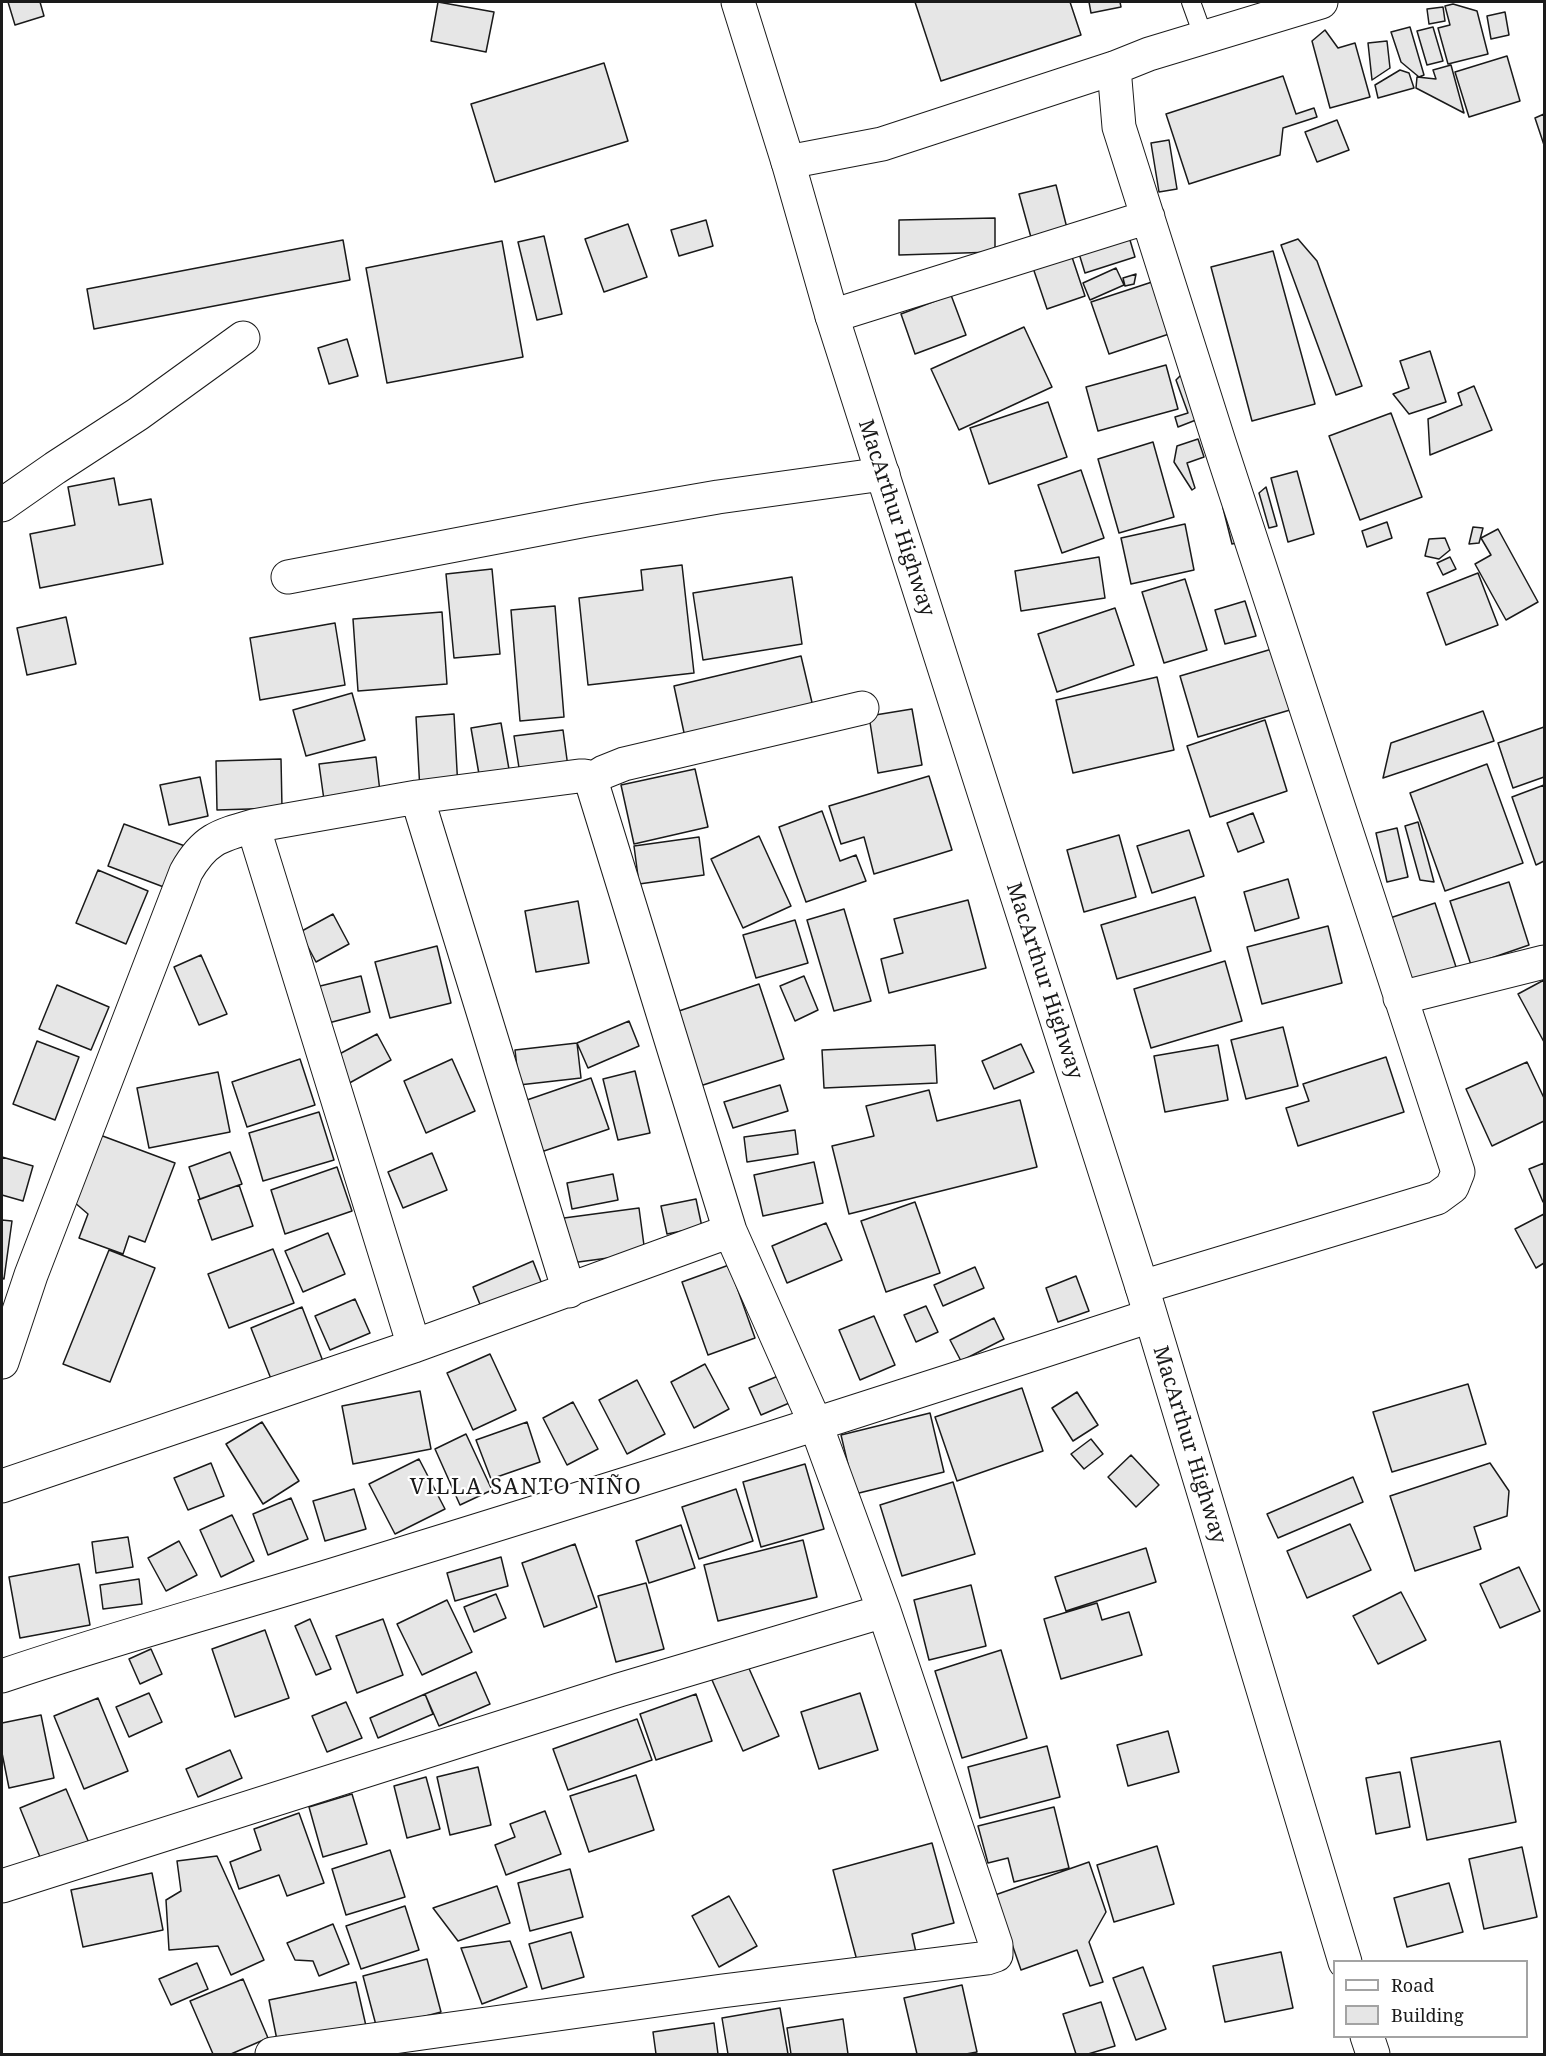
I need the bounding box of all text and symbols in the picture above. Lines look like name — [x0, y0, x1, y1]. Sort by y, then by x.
street label: MacArthur Highway — [852, 416, 940, 620]
street label: MacArthur Highway — [1000, 879, 1088, 1083]
street label: MacArthur Highway — [1147, 1343, 1231, 1547]
district label: VILLA SANTO NIÑO — [410, 1475, 642, 1501]
legend — [1333, 1960, 1528, 2038]
text: Road — [1391, 1973, 1434, 1997]
text: Building — [1391, 2003, 1464, 2027]

